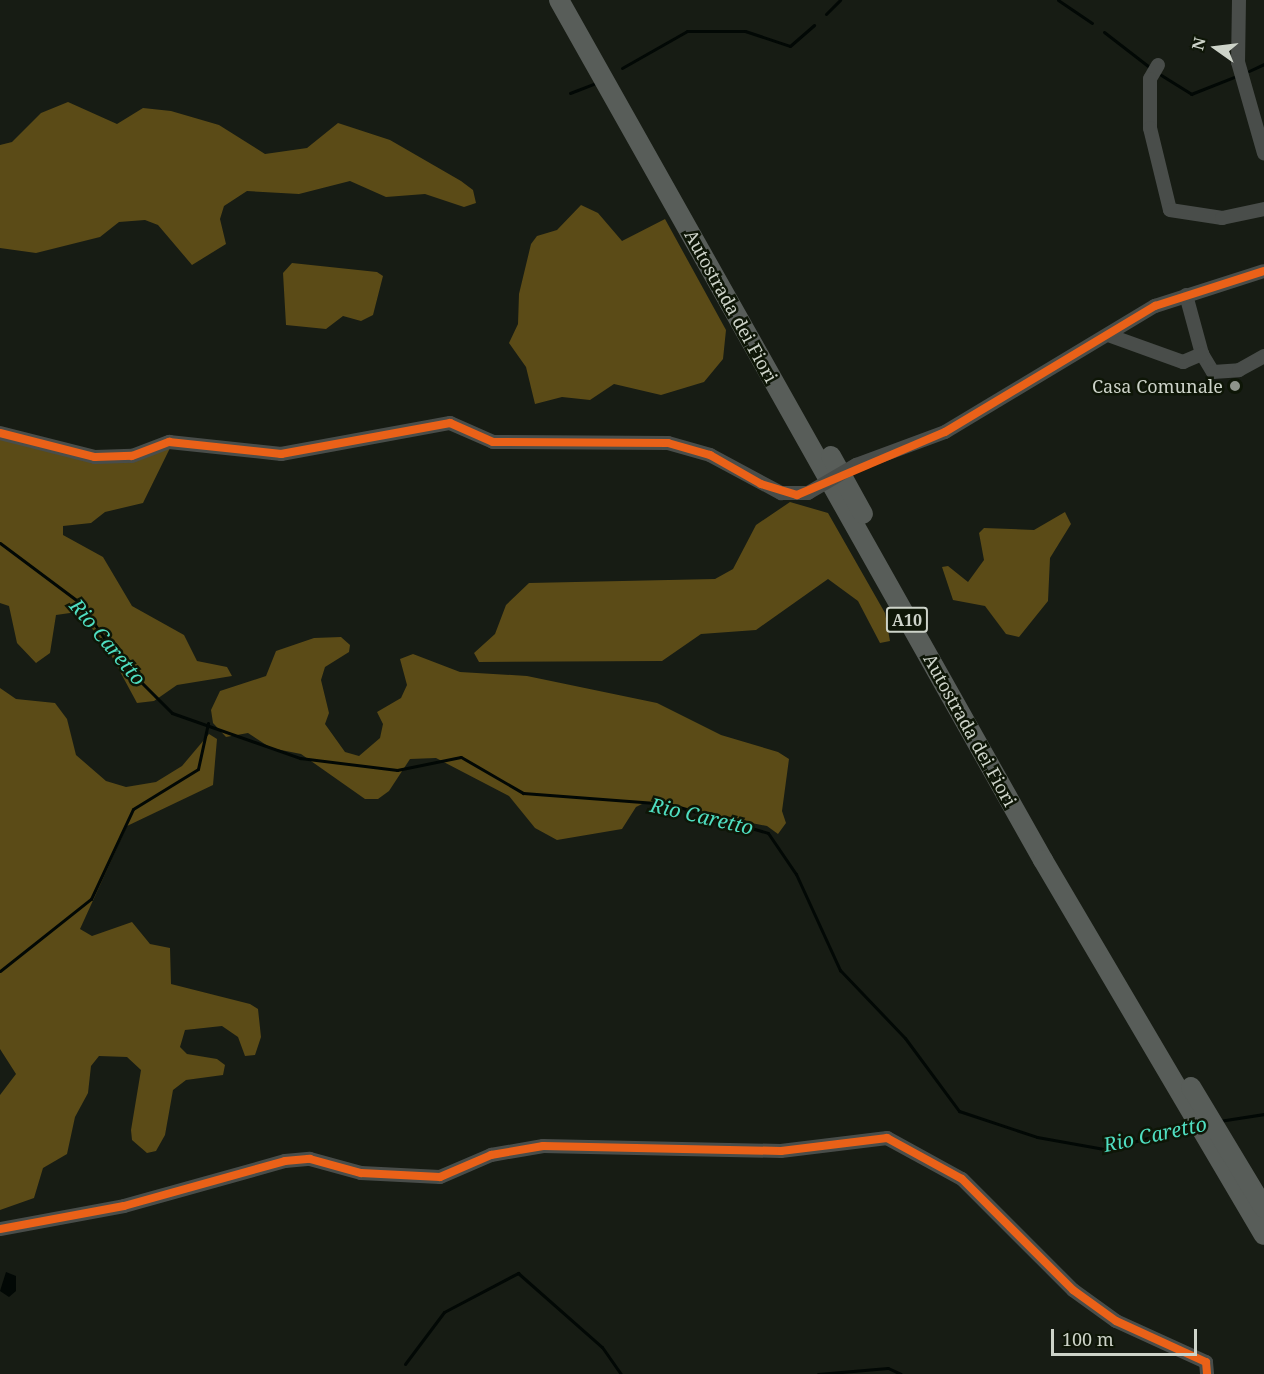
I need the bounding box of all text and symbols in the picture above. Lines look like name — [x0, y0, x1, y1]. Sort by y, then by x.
north arrow — [1186, 18, 1246, 78]
text: N — [1186, 35, 1211, 52]
street label: Autostrada dei Fiori — [680, 226, 782, 386]
place label: Casa Comunale — [1092, 375, 1223, 397]
marker: Casa Comunale — [1228, 379, 1242, 393]
water label: Rio Caretto — [65, 594, 151, 690]
road number: A10 — [884, 607, 930, 633]
street label: Autostrada dei Fiori — [919, 650, 1021, 810]
water label: Rio Caretto — [648, 792, 756, 840]
water label: Rio Caretto — [1101, 1111, 1209, 1157]
scale bar — [1054, 1317, 1200, 1355]
text: 100 m — [1062, 1327, 1114, 1351]

